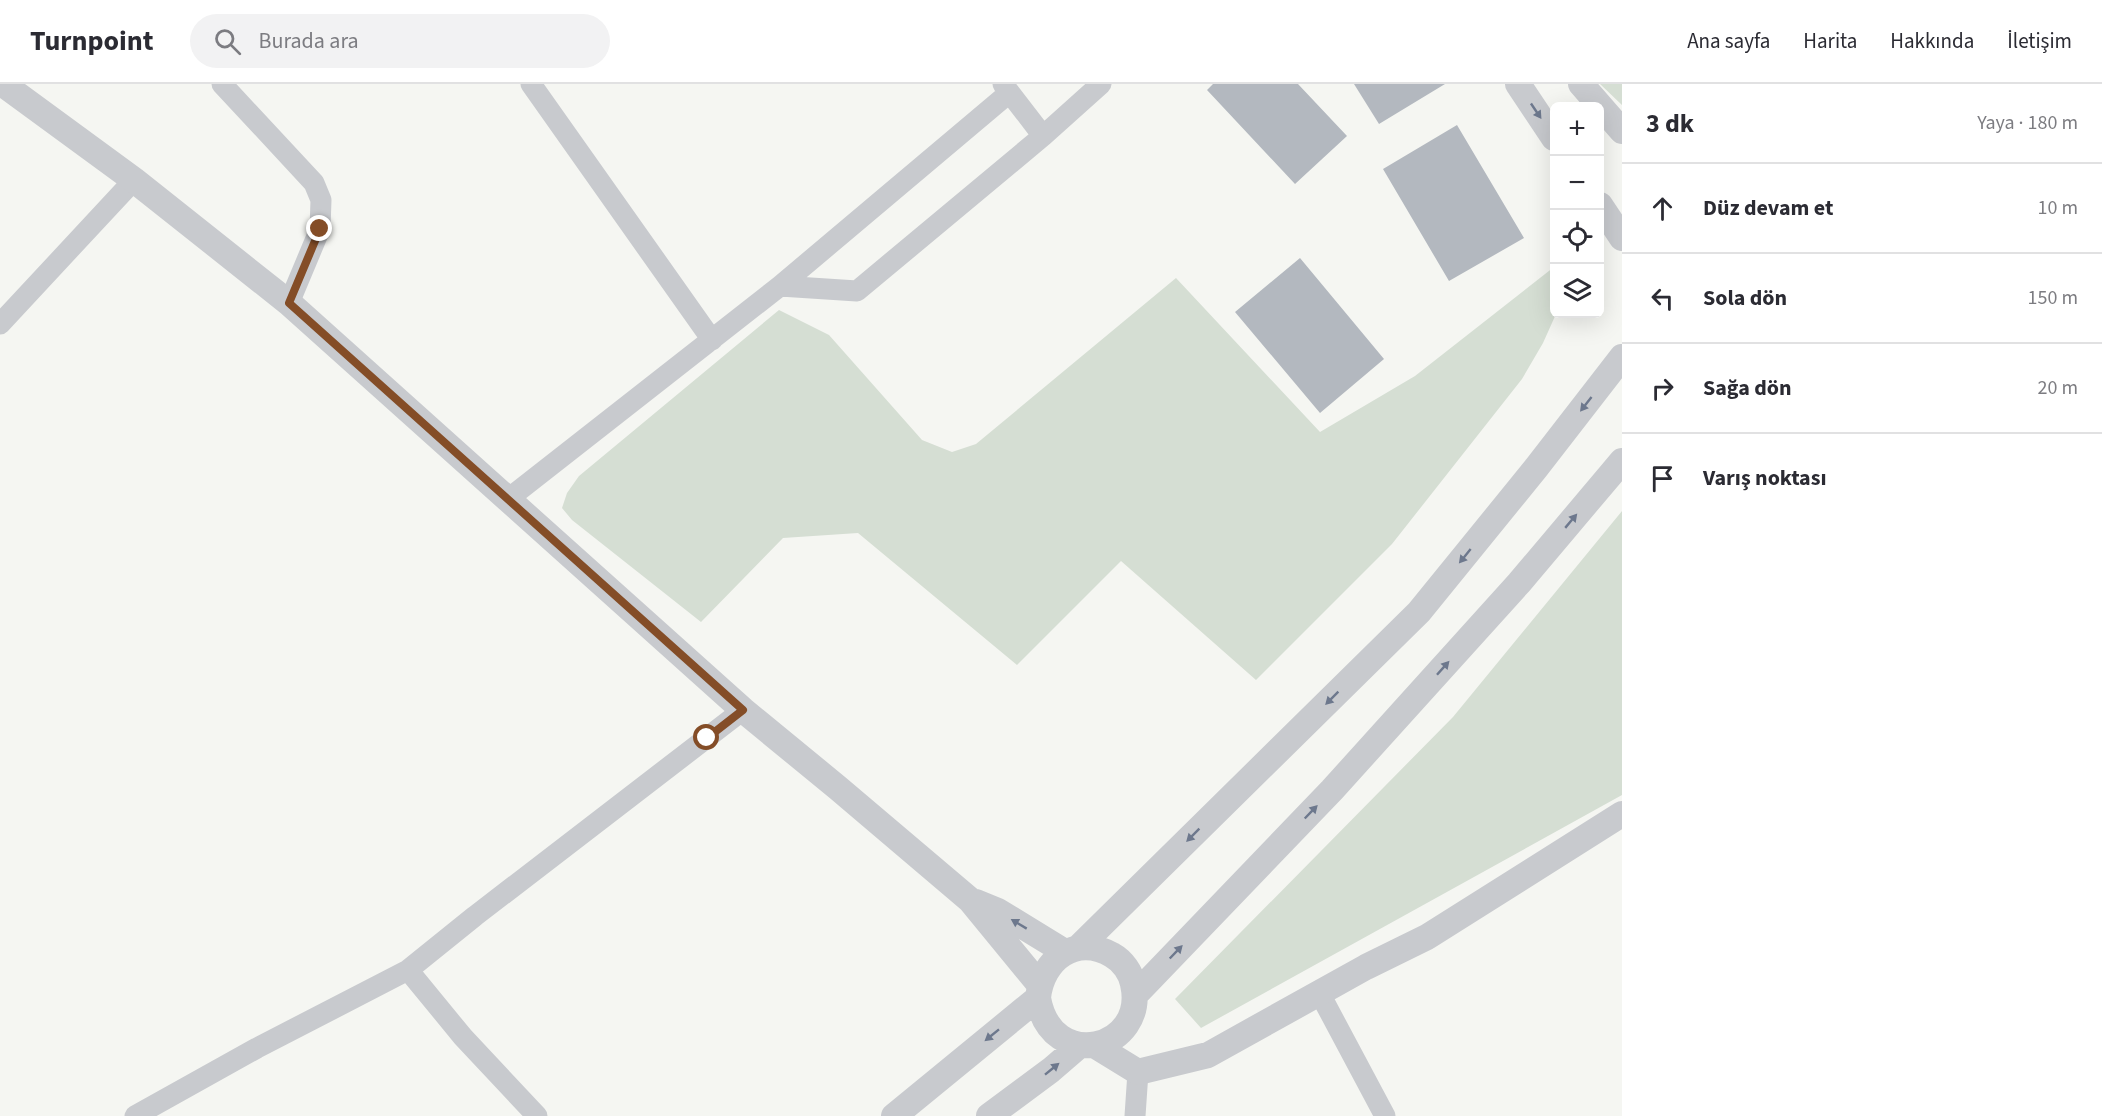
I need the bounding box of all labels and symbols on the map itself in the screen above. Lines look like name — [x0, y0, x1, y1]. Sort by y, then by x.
one-way arrow — [1530, 103, 1541, 119]
route end — [306, 215, 332, 241]
one-way arrow — [1581, 396, 1593, 411]
one-way arrow — [1565, 513, 1578, 529]
one-way arrow — [1458, 548, 1471, 564]
one-way arrow — [1436, 661, 1449, 676]
one-way arrow — [1325, 691, 1339, 705]
route start — [693, 724, 719, 750]
one-way arrow — [1304, 805, 1318, 819]
one-way arrow — [1186, 828, 1200, 842]
one-way arrow — [1011, 918, 1027, 929]
one-way arrow — [1169, 945, 1183, 960]
one-way arrow — [984, 1028, 1000, 1041]
one-way arrow — [1044, 1062, 1060, 1075]

